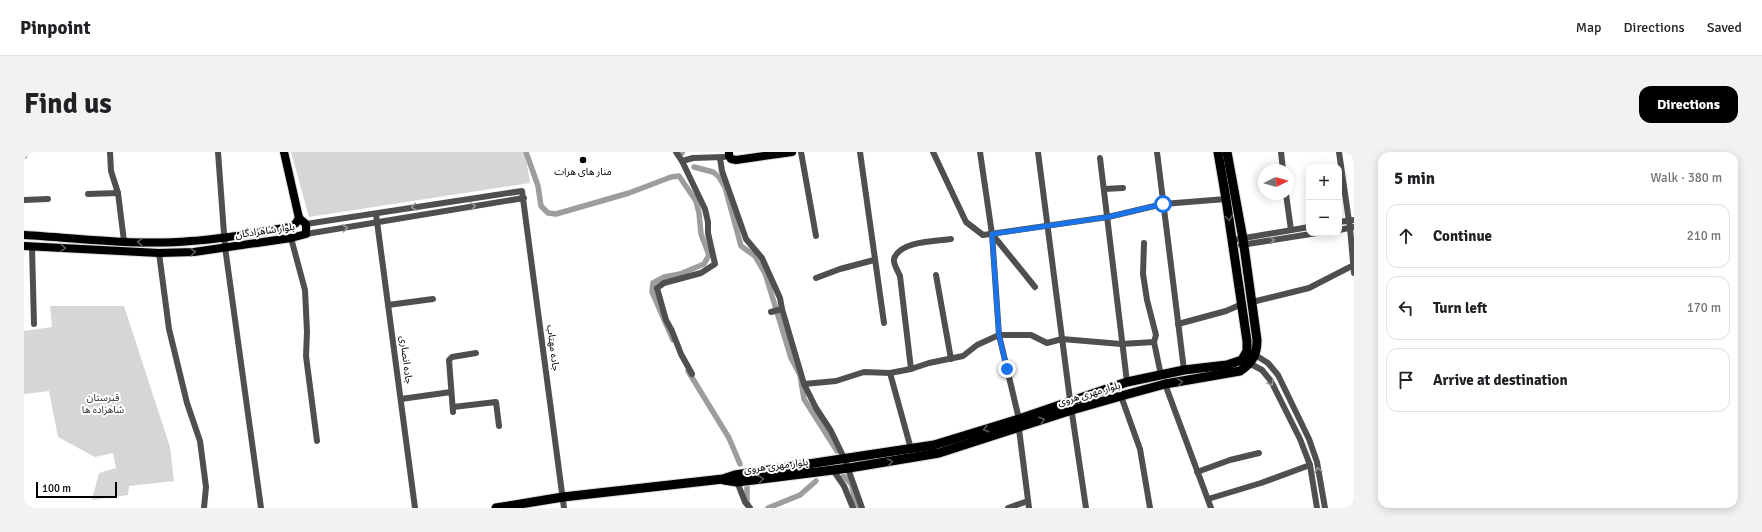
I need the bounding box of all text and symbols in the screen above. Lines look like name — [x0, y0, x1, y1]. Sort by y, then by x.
text: Pinpoint — [20, 16, 91, 40]
text: Map — [1576, 19, 1602, 36]
text: Directions — [1624, 19, 1685, 36]
text: Saved — [1707, 19, 1742, 36]
button: Directions — [1639, 86, 1738, 123]
text: Find us — [24, 87, 112, 121]
marker: منار های هرات — [578, 155, 588, 165]
north arrow — [1258, 164, 1294, 200]
map controls — [1306, 164, 1342, 236]
button: + — [1306, 164, 1342, 200]
place label: منار های هرات — [554, 166, 612, 178]
text: 5 min — [1394, 168, 1435, 189]
text: Walk · 380 m — [1651, 170, 1722, 186]
route start — [1154, 195, 1172, 213]
button: − — [1306, 200, 1342, 236]
one-way arrow — [470, 202, 476, 211]
one-way arrow — [411, 203, 417, 211]
one-way arrow — [1224, 215, 1233, 221]
street label: بلوار شاهزادگان — [235, 221, 296, 241]
one-way arrow — [342, 224, 348, 232]
icon: ahead — [1395, 225, 1417, 247]
text: Continue — [1433, 227, 1492, 245]
text: 210 m — [1687, 228, 1721, 244]
one-way arrow — [1269, 236, 1275, 245]
one-way arrow — [137, 238, 143, 246]
one-way arrow — [60, 244, 66, 253]
one-way arrow — [190, 247, 196, 256]
icon: left — [1395, 297, 1417, 319]
text: Turn left — [1433, 299, 1487, 317]
text: 170 m — [1687, 300, 1721, 316]
street label: جاده مهتاب — [544, 324, 562, 372]
street label: جاده انصاری — [397, 335, 415, 385]
route end — [998, 360, 1016, 378]
icon: arrive — [1395, 369, 1417, 391]
text: Arrive at destination — [1433, 371, 1568, 389]
one-way arrow — [1177, 378, 1184, 386]
street label: بلوار مهری هروی — [1056, 379, 1122, 409]
one-way arrow — [1267, 379, 1274, 386]
park label: قبرستان شاهزاده ها — [82, 392, 124, 416]
one-way arrow — [1038, 417, 1045, 425]
one-way arrow — [983, 424, 990, 433]
street label: بلوار مهری هروی — [743, 456, 809, 476]
one-way arrow — [887, 458, 893, 466]
one-way arrow — [1314, 467, 1323, 473]
one-way arrow — [758, 475, 764, 484]
scale bar — [36, 480, 117, 499]
text: 100 m — [42, 482, 71, 495]

